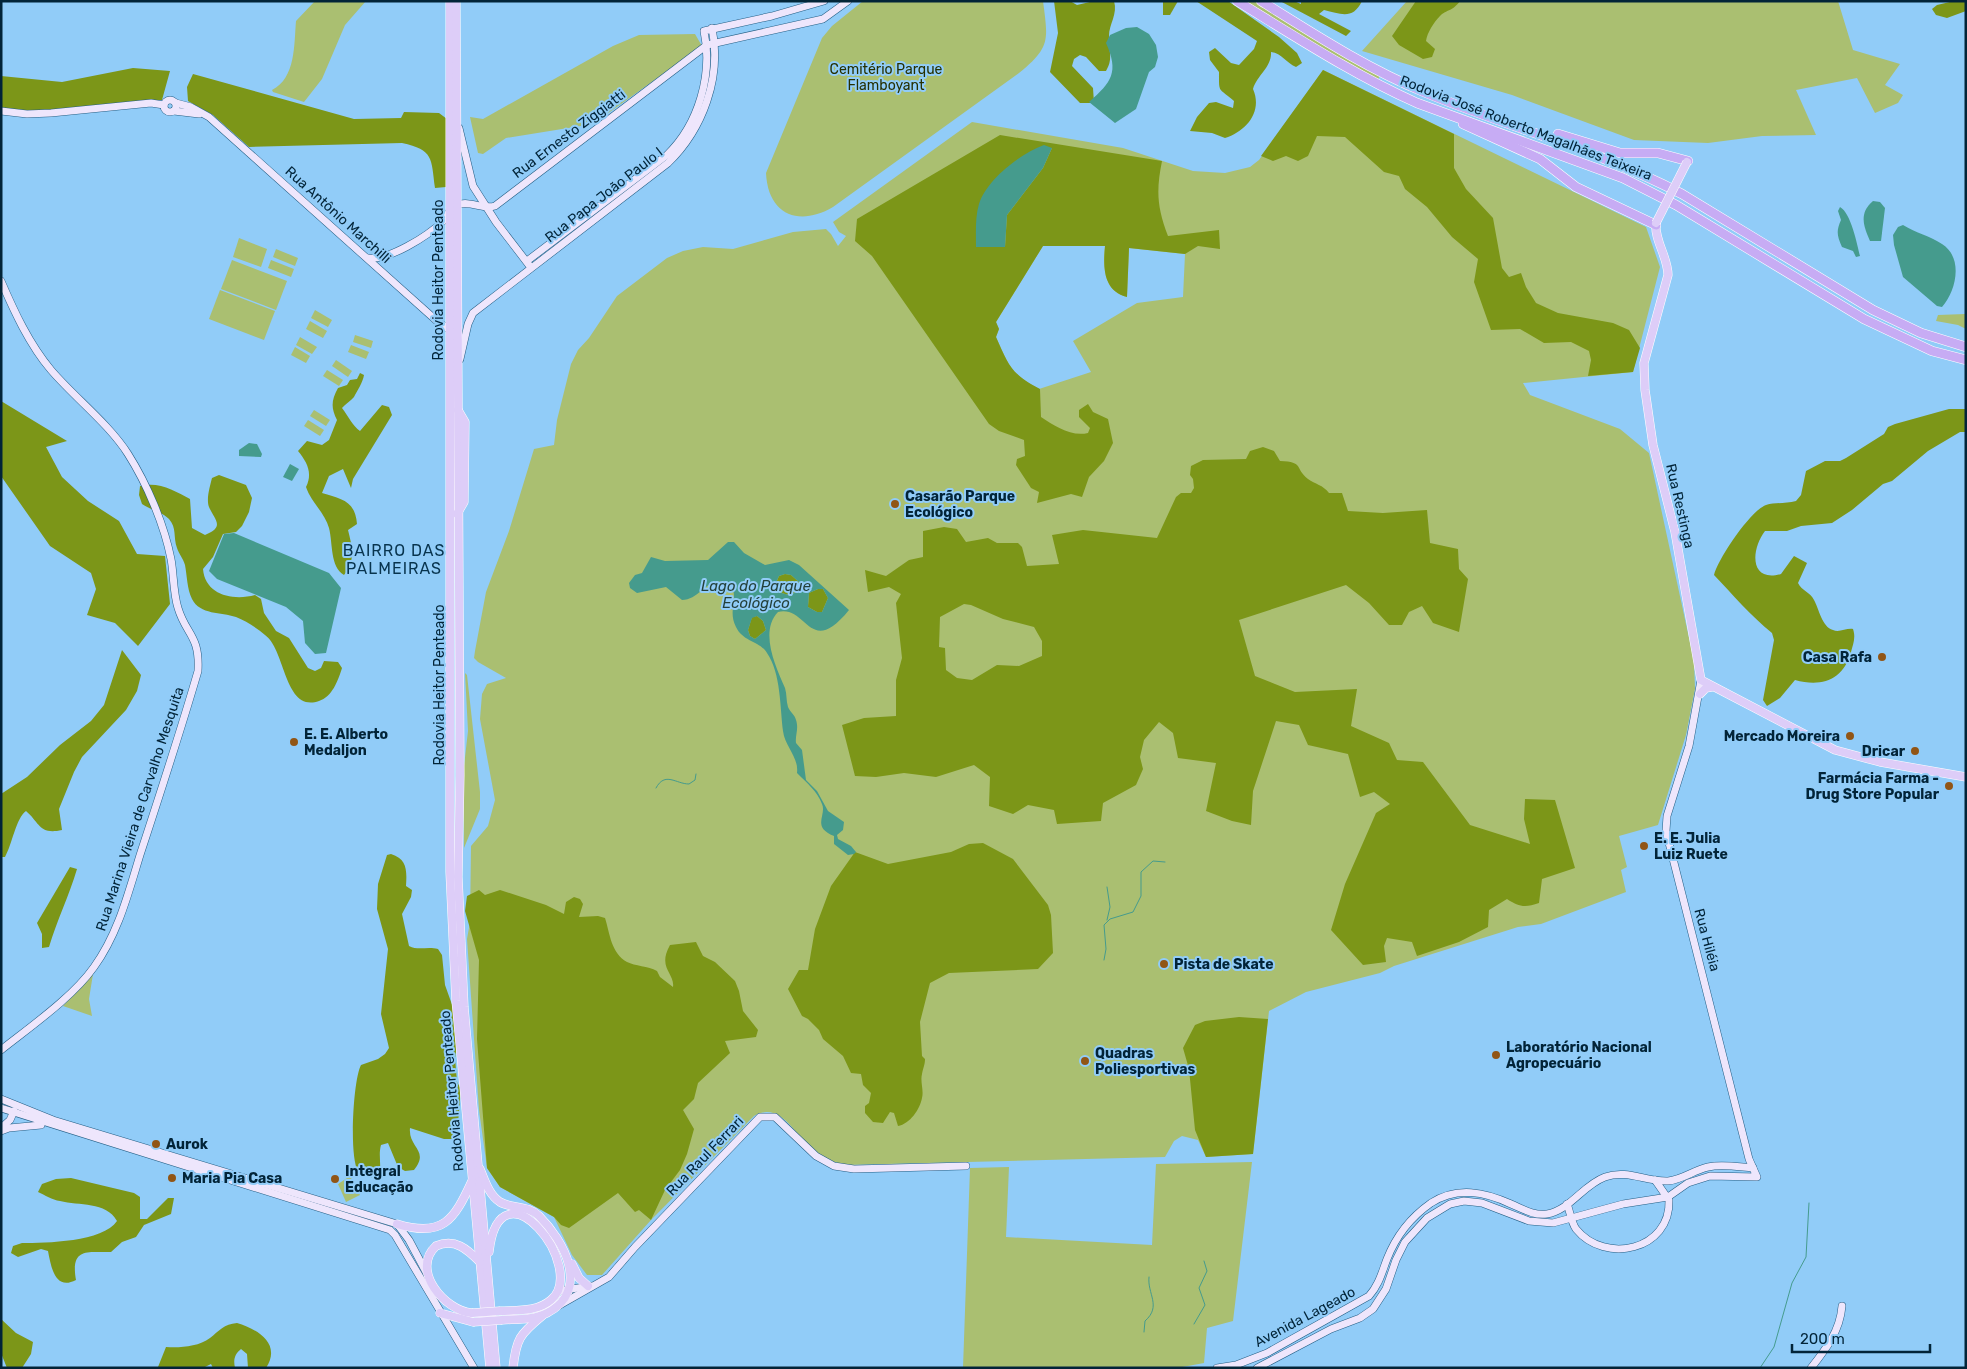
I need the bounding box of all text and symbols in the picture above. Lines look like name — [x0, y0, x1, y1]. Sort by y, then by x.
park label: Cemitério Parque Flamboyant — [830, 61, 943, 94]
street label: Rodovia José Roberto Magalhães Teixeira — [1398, 72, 1654, 184]
street label: Rua Ernesto Ziggiatti — [509, 86, 629, 182]
street label: Rua Papa João Paulo I — [542, 144, 666, 246]
street label: Rua Antônio Marchilli — [281, 163, 395, 267]
street label: Rodovia Heitor Penteado — [430, 199, 447, 361]
street label: Rua Restinga — [1662, 462, 1698, 550]
place label: Casarão Parque Ecológico — [905, 488, 1015, 521]
marker: Casarão Parque Ecológico — [889, 498, 901, 510]
district label: BAIRRO DAS PALMEIRAS — [343, 541, 445, 578]
water label: Lago do Parque Ecológico — [701, 577, 812, 612]
street label: Rodovia Heitor Penteado — [431, 604, 448, 766]
place label: Casa Rafa — [1803, 649, 1872, 666]
marker: Casa Rafa — [1876, 651, 1888, 663]
street label: Rua Marina Vieira de Carvalho Mesquita — [92, 685, 188, 933]
place label: E. E. Alberto Medaljon — [304, 726, 388, 759]
place label: Mercado Moreira — [1724, 728, 1840, 745]
marker: Mercado Moreira — [1844, 730, 1856, 742]
marker: E. E. Alberto Medaljon — [288, 736, 300, 748]
place label: Dricar — [1862, 743, 1906, 760]
marker: Dricar — [1909, 745, 1921, 757]
place label: Farmácia Farma - Drug Store Popular — [1805, 770, 1940, 803]
marker: Farmácia Farma - Drug Store Popular — [1943, 780, 1955, 792]
place label: E. E. Julia Luiz Ruete — [1654, 830, 1728, 863]
marker: E. E. Julia Luiz Ruete — [1638, 840, 1650, 852]
street label: Rua Hiléia — [1690, 907, 1724, 973]
place label: Pista de Skate — [1174, 956, 1273, 973]
marker: Pista de Skate — [1158, 958, 1170, 970]
street label: Rodovia Heitor Penteado — [437, 1010, 467, 1172]
place label: Laboratório Nacional Agropecuário — [1506, 1039, 1652, 1072]
place label: Quadras Poliesportivas — [1095, 1045, 1196, 1078]
marker: Laboratório Nacional Agropecuário — [1490, 1049, 1502, 1061]
marker: Quadras Poliesportivas — [1079, 1055, 1091, 1067]
street label: Rua Raul Ferrari — [663, 1113, 747, 1199]
place label: Aurok — [166, 1136, 209, 1153]
marker: Aurok — [150, 1138, 162, 1150]
place label: Integral Educação — [345, 1163, 413, 1196]
place label: Maria Pia Casa — [182, 1170, 282, 1187]
marker: Maria Pia Casa — [166, 1172, 178, 1184]
marker: Integral Educação — [329, 1173, 341, 1185]
street label: Avenida Lageado — [1252, 1283, 1358, 1351]
scale bar — [1792, 1322, 1930, 1354]
text: 200 m — [1800, 1330, 1845, 1348]

